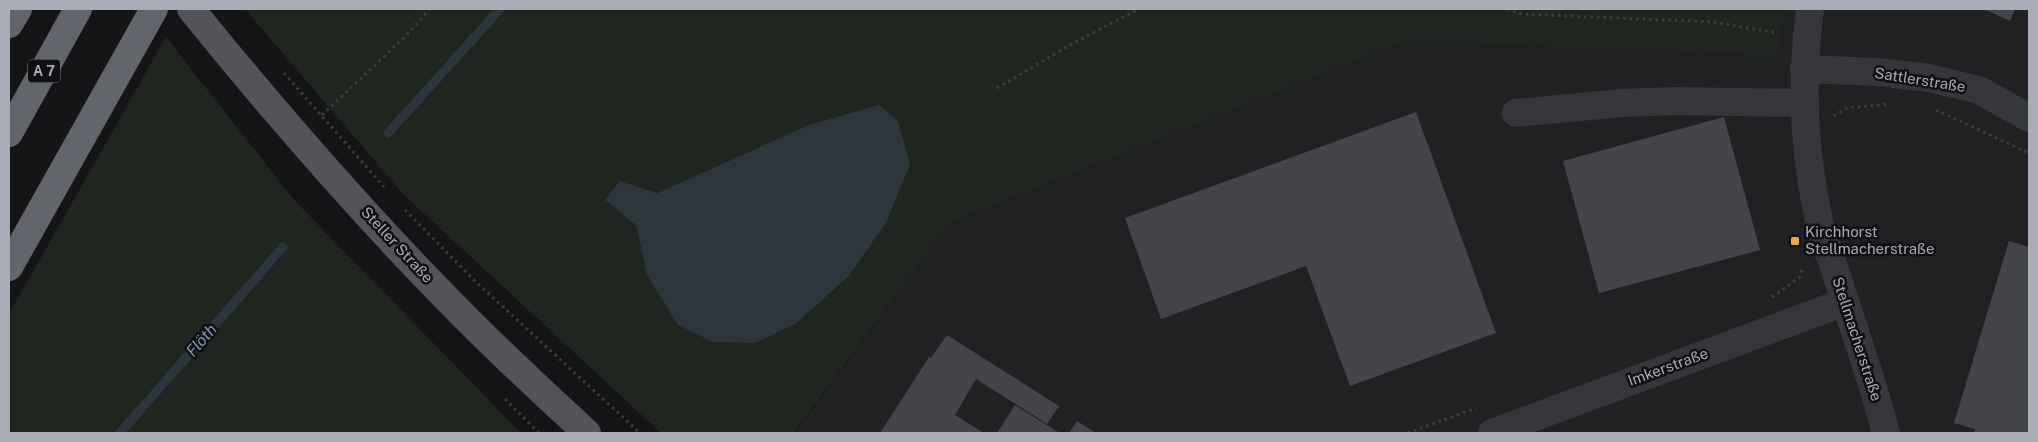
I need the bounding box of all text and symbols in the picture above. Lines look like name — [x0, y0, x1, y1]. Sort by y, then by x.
road number: A 7 — [28, 59, 60, 82]
street label: Sattlerstraße — [1873, 64, 1967, 95]
street label: Steller Straße — [358, 203, 437, 286]
place label: Kirchhorst Stellmacherstraße — [1805, 223, 1934, 257]
marker: Kirchhorst Stellmacherstraße — [1789, 235, 1801, 247]
street label: Stellmacherstraße — [1829, 275, 1886, 403]
water label: Flöth — [182, 320, 221, 361]
street label: Imkerstraße — [1625, 344, 1710, 389]

